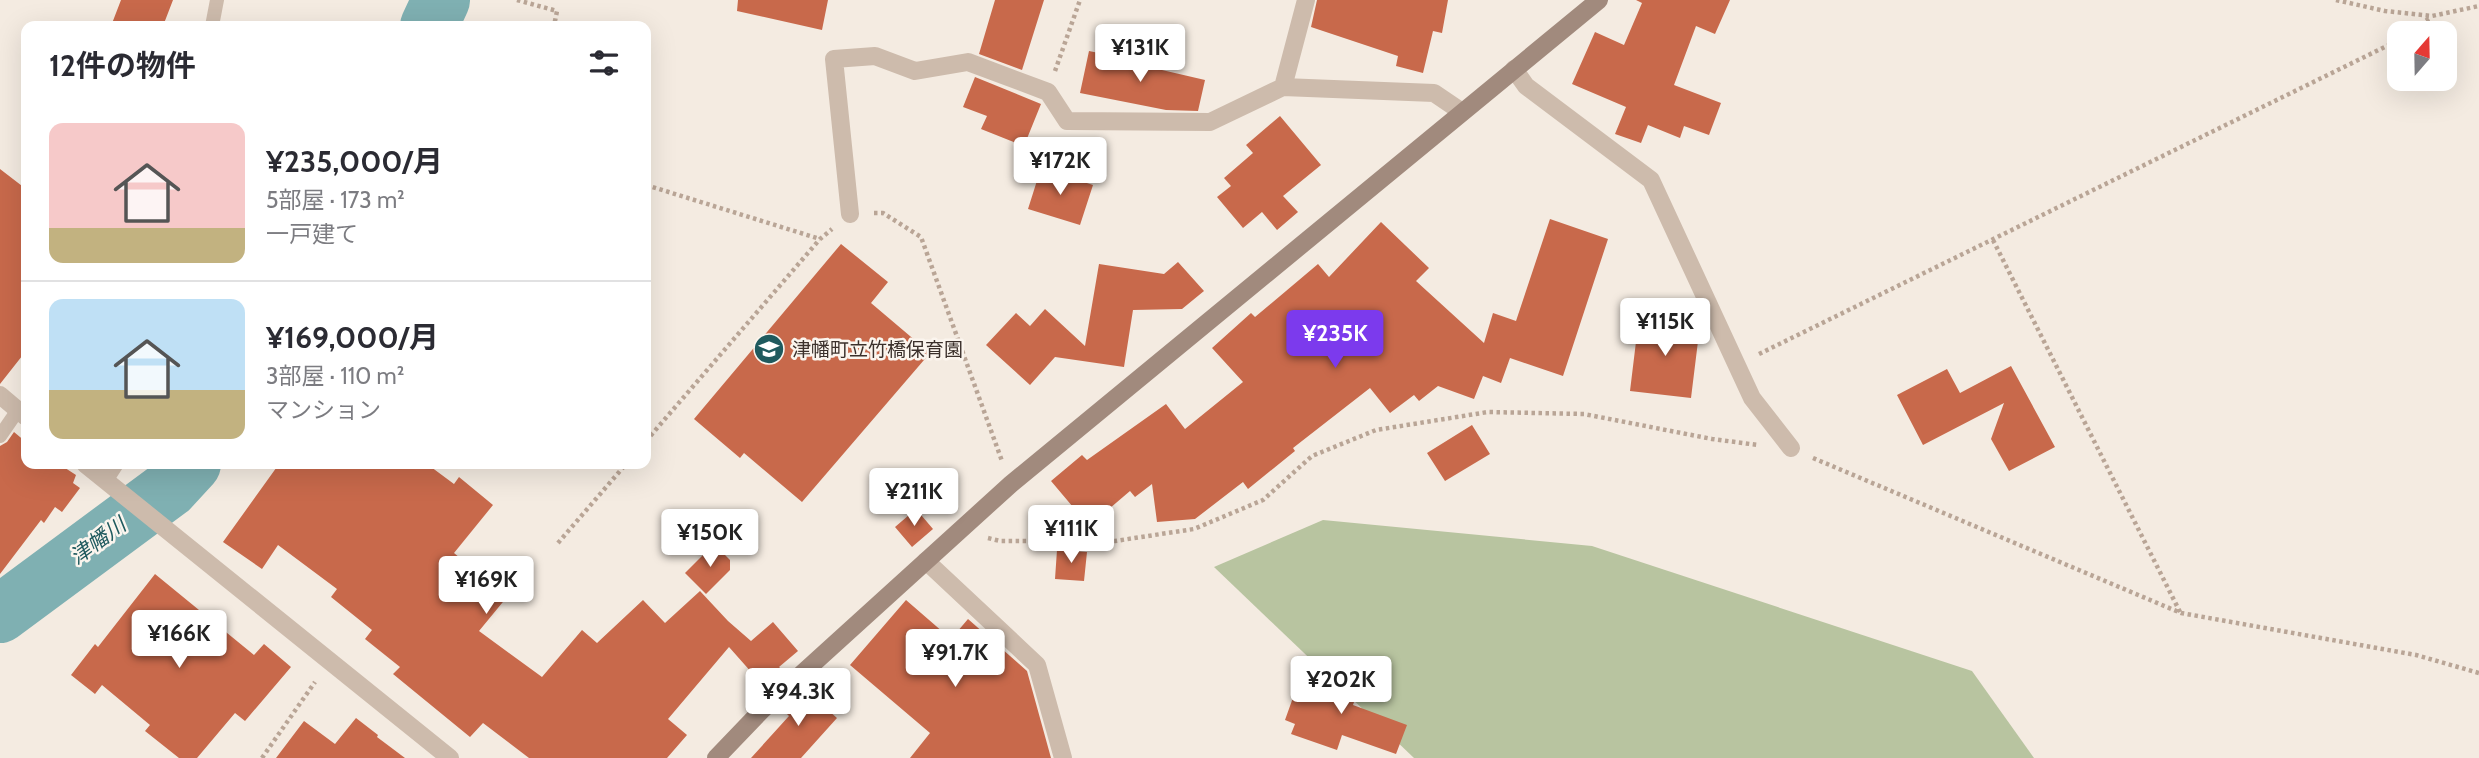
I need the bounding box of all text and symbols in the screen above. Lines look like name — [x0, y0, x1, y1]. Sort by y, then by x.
north arrow — [2387, 21, 2457, 91]
map controls — [2387, 21, 2457, 91]
pin: ¥131K — [1091, 24, 1189, 84]
text: ¥131K — [1111, 33, 1169, 61]
icon: filters — [585, 44, 623, 82]
text: 12件の物件 — [49, 47, 196, 84]
pin: ¥172K — [1011, 138, 1109, 197]
text: ¥235,000/月 — [266, 143, 443, 180]
text: ¥172K — [1030, 146, 1090, 174]
icon: home — [105, 151, 189, 235]
text: 5部屋 · 173 m² — [266, 186, 405, 214]
text: 一戸建て — [266, 220, 358, 248]
pin: ¥115K — [1616, 298, 1714, 358]
text: ¥115K — [1636, 307, 1694, 335]
pin: ¥235K — [1286, 310, 1384, 370]
text: ¥169,000/月 — [266, 319, 439, 356]
text: ¥235K — [1302, 319, 1368, 347]
icon: home — [105, 327, 189, 411]
school or university icon: 津幡町立竹橋保育園 — [752, 332, 786, 366]
place label: 津幡町立竹橋保育園 — [792, 338, 963, 361]
text: 3部屋 · 110 m² — [266, 362, 404, 390]
text: マンション — [266, 396, 381, 424]
pin: ¥211K — [865, 468, 963, 528]
text: ¥211K — [885, 477, 943, 505]
pin: ¥111K — [1022, 505, 1120, 565]
pin: ¥150K — [661, 510, 759, 569]
water label: 津幡川 — [65, 511, 132, 569]
text: ¥111K — [1044, 514, 1098, 542]
text: ¥150K — [677, 518, 743, 546]
pin: ¥169K — [437, 556, 535, 616]
text: ¥169K — [455, 565, 517, 593]
pin: ¥166K — [130, 610, 228, 670]
text: ¥166K — [148, 619, 210, 647]
pin: ¥91.7K — [898, 630, 1012, 689]
text: ¥91.7K — [922, 638, 988, 666]
pin: ¥202K — [1292, 656, 1390, 716]
text: ¥202K — [1307, 665, 1375, 693]
pin: ¥94.3K — [741, 668, 855, 728]
text: ¥94.3K — [761, 677, 835, 705]

